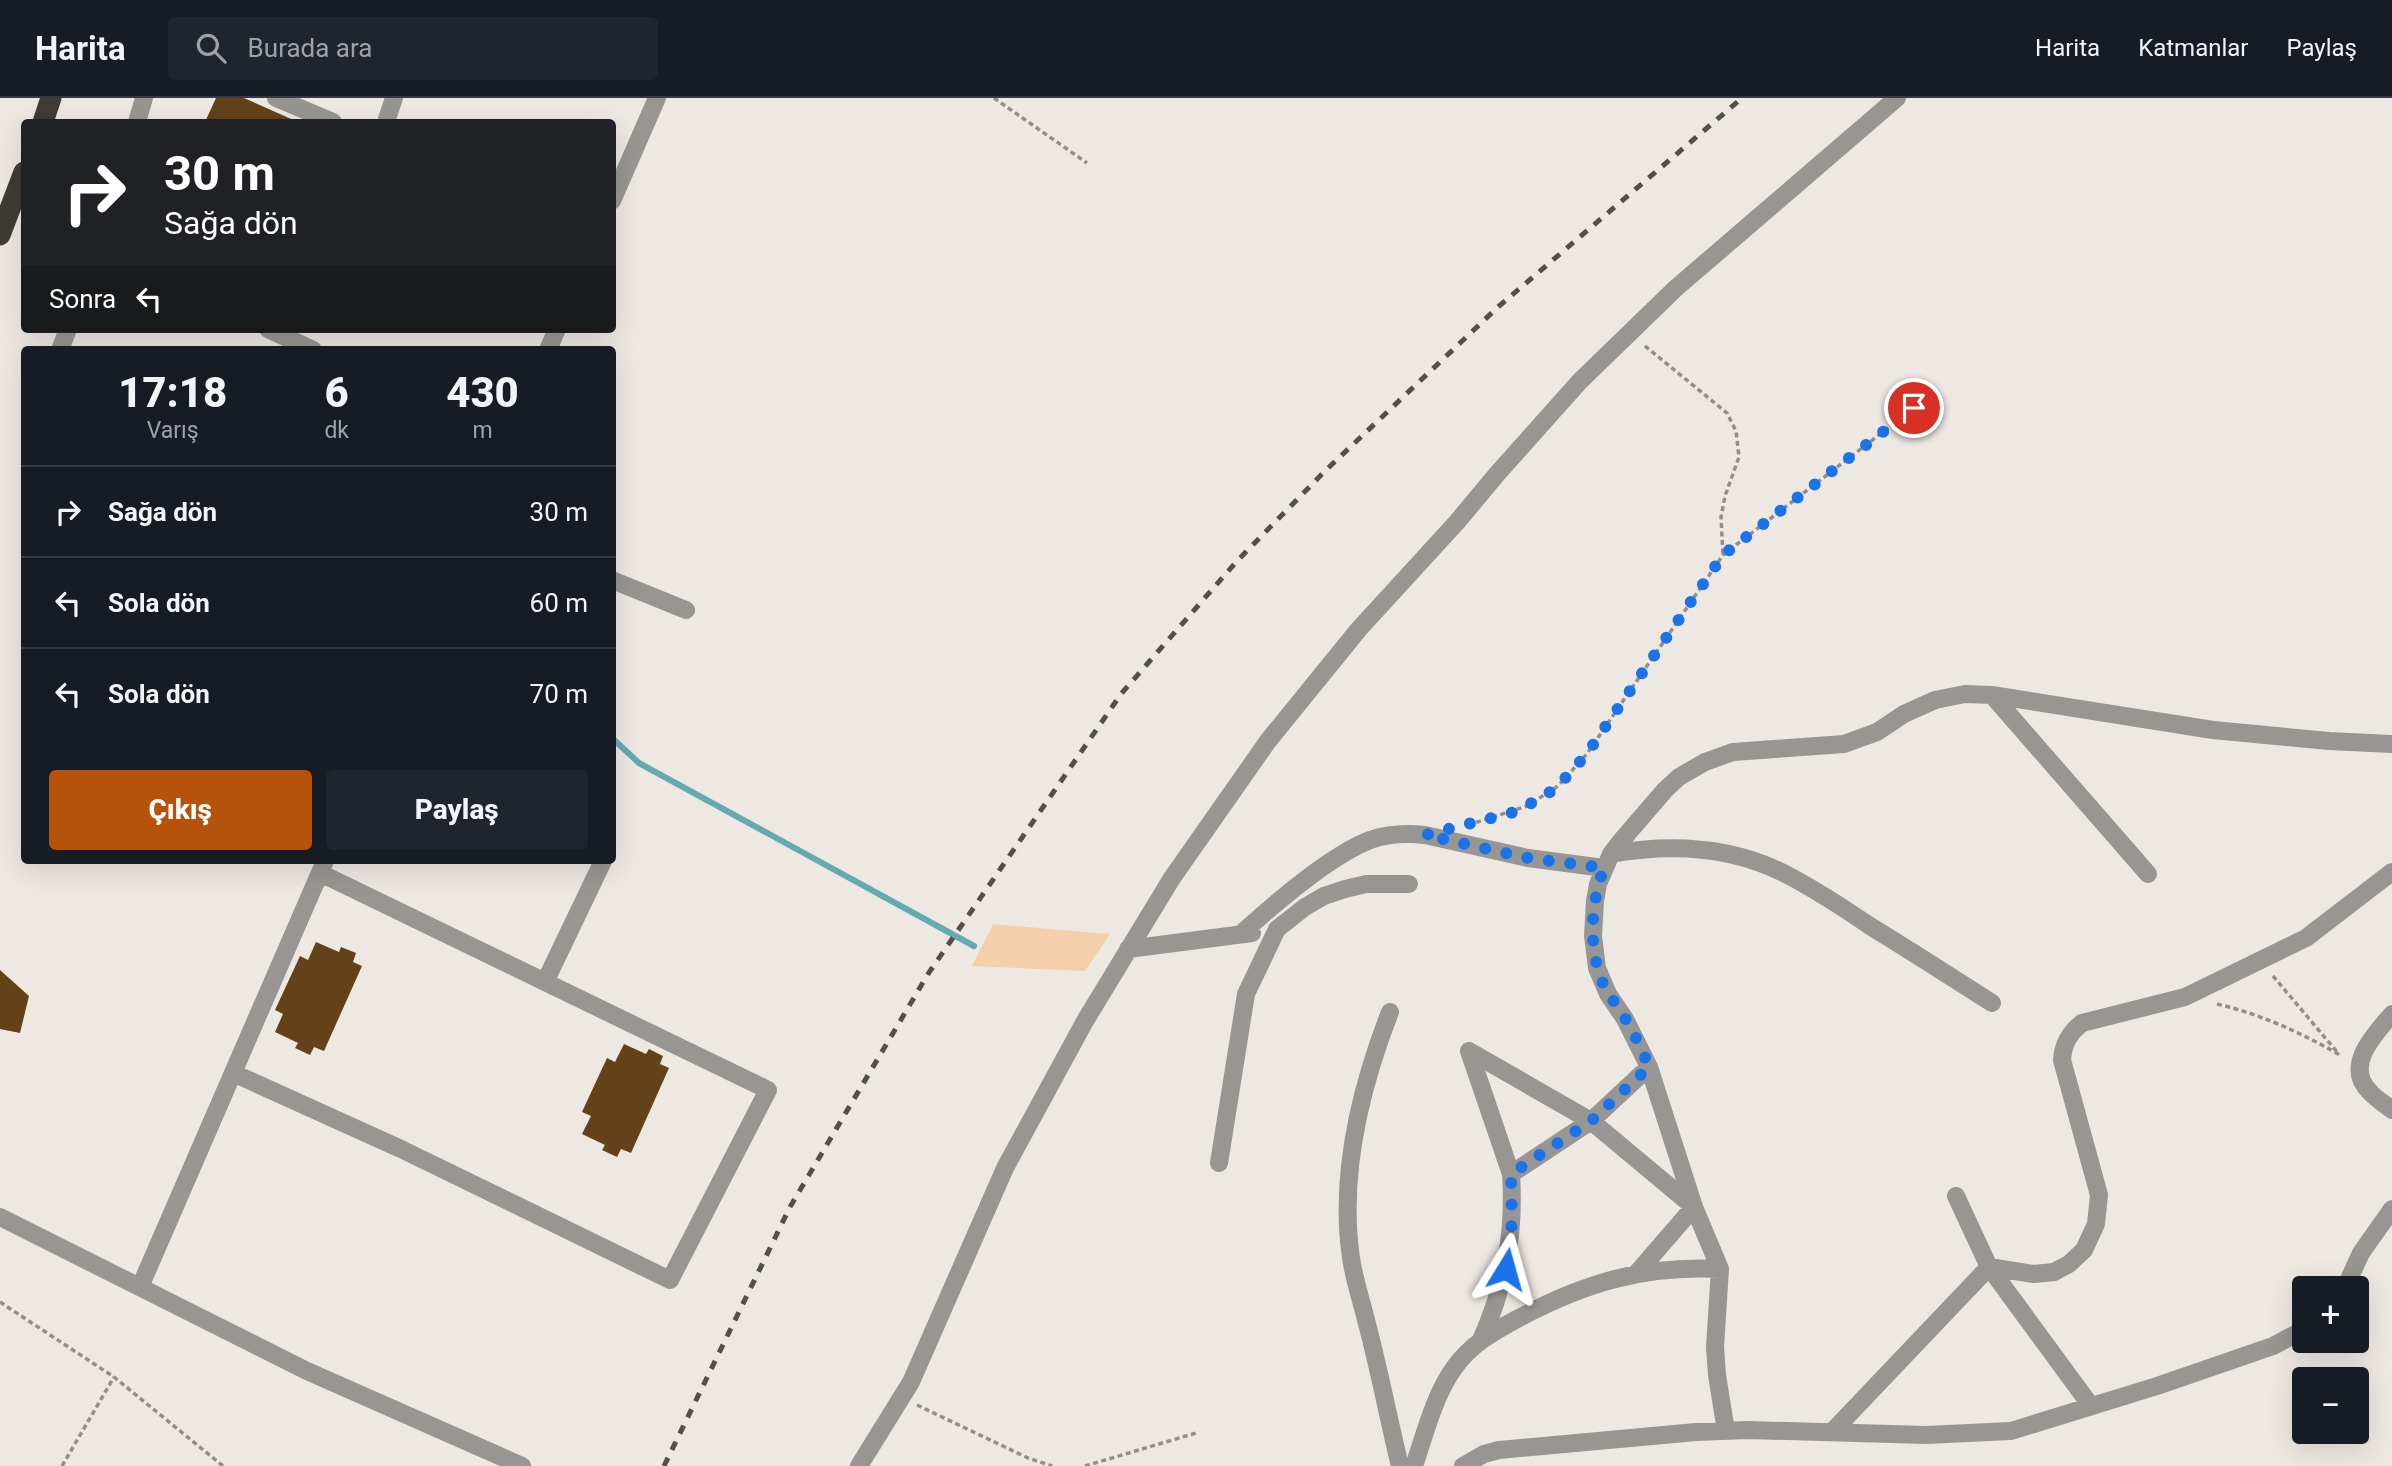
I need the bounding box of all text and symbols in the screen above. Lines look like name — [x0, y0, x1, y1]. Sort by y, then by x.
search box — [168, 17, 658, 80]
text: Harita — [35, 29, 126, 68]
icon: search — [192, 29, 230, 67]
text: Burada ara — [248, 33, 372, 63]
text: Harita — [2035, 34, 2100, 62]
text: Katmanlar — [2138, 34, 2248, 62]
text: Paylaş — [2286, 34, 2357, 62]
text: 30 m — [164, 145, 275, 202]
icon: right — [49, 147, 140, 238]
text: Sağa dön — [164, 204, 298, 242]
icon: left — [130, 280, 168, 318]
text: Sonra — [49, 284, 116, 314]
text: 17:18 — [118, 368, 227, 417]
text: 6 — [325, 368, 349, 417]
text: 430 — [446, 368, 519, 417]
pin — [1884, 378, 1944, 438]
icon: arrive — [1895, 389, 1933, 427]
text: Varış — [147, 417, 199, 444]
text: dk — [324, 417, 349, 444]
text: m — [472, 417, 493, 444]
icon: right — [49, 493, 87, 531]
text: Sağa dön — [108, 497, 217, 527]
text: 30 m — [530, 497, 588, 527]
icon: left — [49, 584, 87, 622]
text: Sola dön — [108, 588, 210, 618]
text: 60 m — [530, 588, 588, 618]
icon: left — [49, 675, 87, 713]
text: Sola dön — [108, 679, 210, 709]
text: 70 m — [530, 679, 588, 709]
button: Çıkış — [49, 770, 312, 850]
button: Paylaş — [326, 770, 588, 850]
position arrow — [1469, 1232, 1543, 1306]
map controls — [2292, 1276, 2369, 1444]
button: + — [2292, 1276, 2369, 1353]
button: − — [2292, 1367, 2369, 1444]

